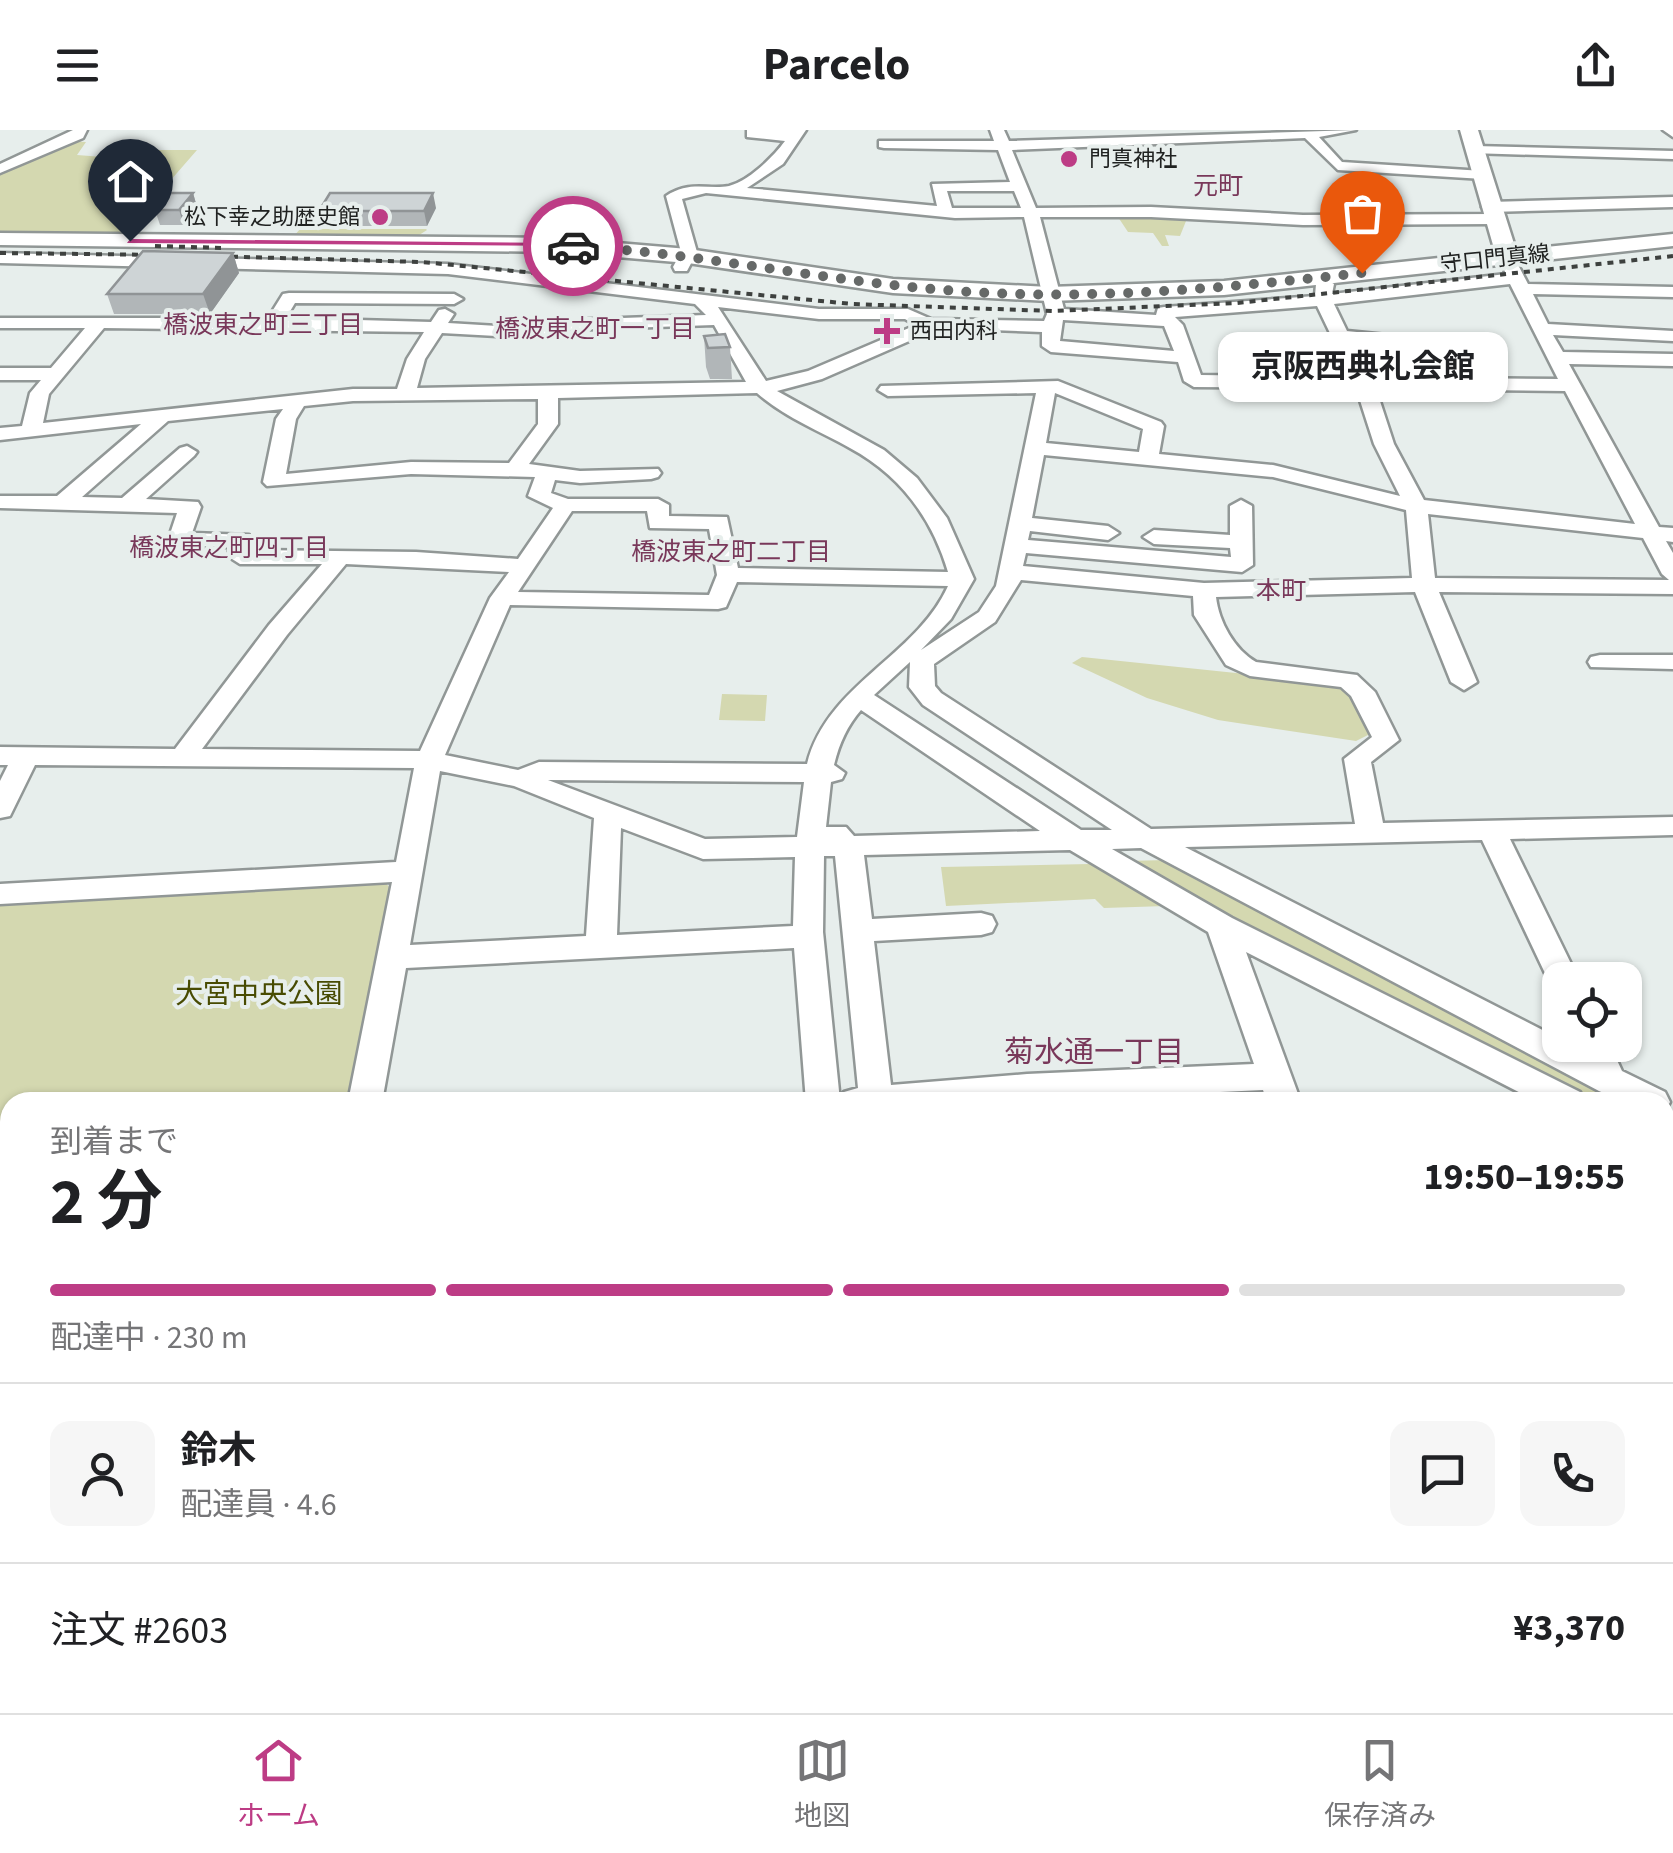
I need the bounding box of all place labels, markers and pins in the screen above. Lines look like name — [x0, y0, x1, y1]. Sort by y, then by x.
pin — [88, 139, 173, 242]
place label: 門真神社 — [1089, 143, 1177, 175]
marker: 門真神社 — [1058, 148, 1080, 170]
pin — [1320, 171, 1405, 274]
place label: 松下幸之助歴史館 — [184, 201, 360, 233]
marker: 松下幸之助歴史館 — [369, 206, 391, 228]
place label: 西田内科 — [910, 315, 998, 347]
marker: 西田内科 — [874, 318, 900, 344]
callout: 京阪西典礼会館 — [1217, 333, 1507, 403]

